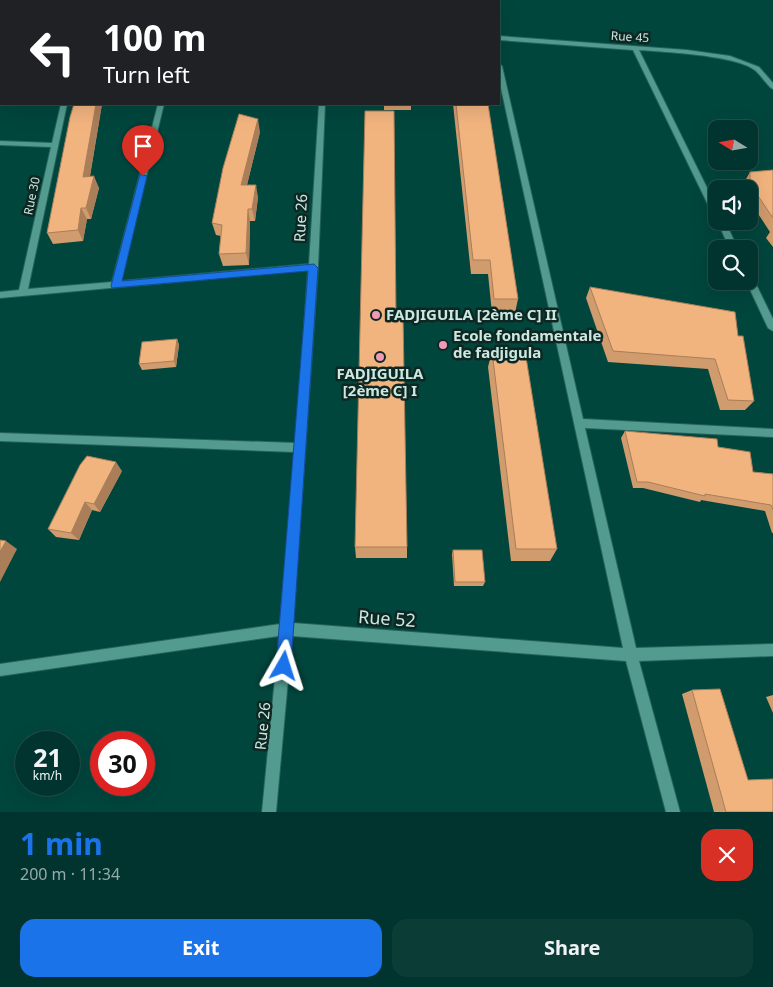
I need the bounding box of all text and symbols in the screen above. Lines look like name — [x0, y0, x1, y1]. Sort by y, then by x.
text: 100 m — [103, 14, 206, 61]
icon: left — [20, 20, 85, 85]
street label: Rue 45 — [610, 27, 650, 46]
text: Turn left — [103, 59, 190, 89]
north arrow — [708, 120, 758, 170]
map controls — [708, 120, 758, 290]
pin — [122, 125, 164, 176]
icon: arrive — [129, 132, 157, 160]
street label: Rue 30 — [19, 175, 44, 216]
button: sound — [708, 180, 758, 230]
street label: Rue 26 — [289, 193, 311, 243]
button: search — [708, 240, 758, 290]
place label: FADJIGUILA [2ème C] II — [386, 304, 557, 324]
marker: FADJIGUILA [2ème C] II — [370, 309, 382, 321]
place label: Ecole fondamentale de fadjigula — [453, 325, 602, 362]
marker: Ecole fondamentale de fadjigula — [437, 339, 449, 351]
marker: FADJIGUILA [2ème C] I — [374, 351, 386, 363]
place label: FADJIGUILA [2ème C] I — [337, 363, 424, 400]
street label: Rue 52 — [357, 604, 417, 632]
position arrow — [257, 639, 309, 691]
street label: Rue 26 — [250, 701, 274, 751]
speed limit sign: 30 — [90, 731, 155, 796]
text: 21 — [33, 740, 62, 774]
text: km/h — [33, 767, 62, 784]
text: 1 min — [20, 823, 103, 864]
button: close — [701, 829, 753, 881]
text: 200 m · 11:34 — [20, 863, 120, 885]
button: Exit — [20, 919, 382, 977]
button: Share — [392, 919, 753, 977]

